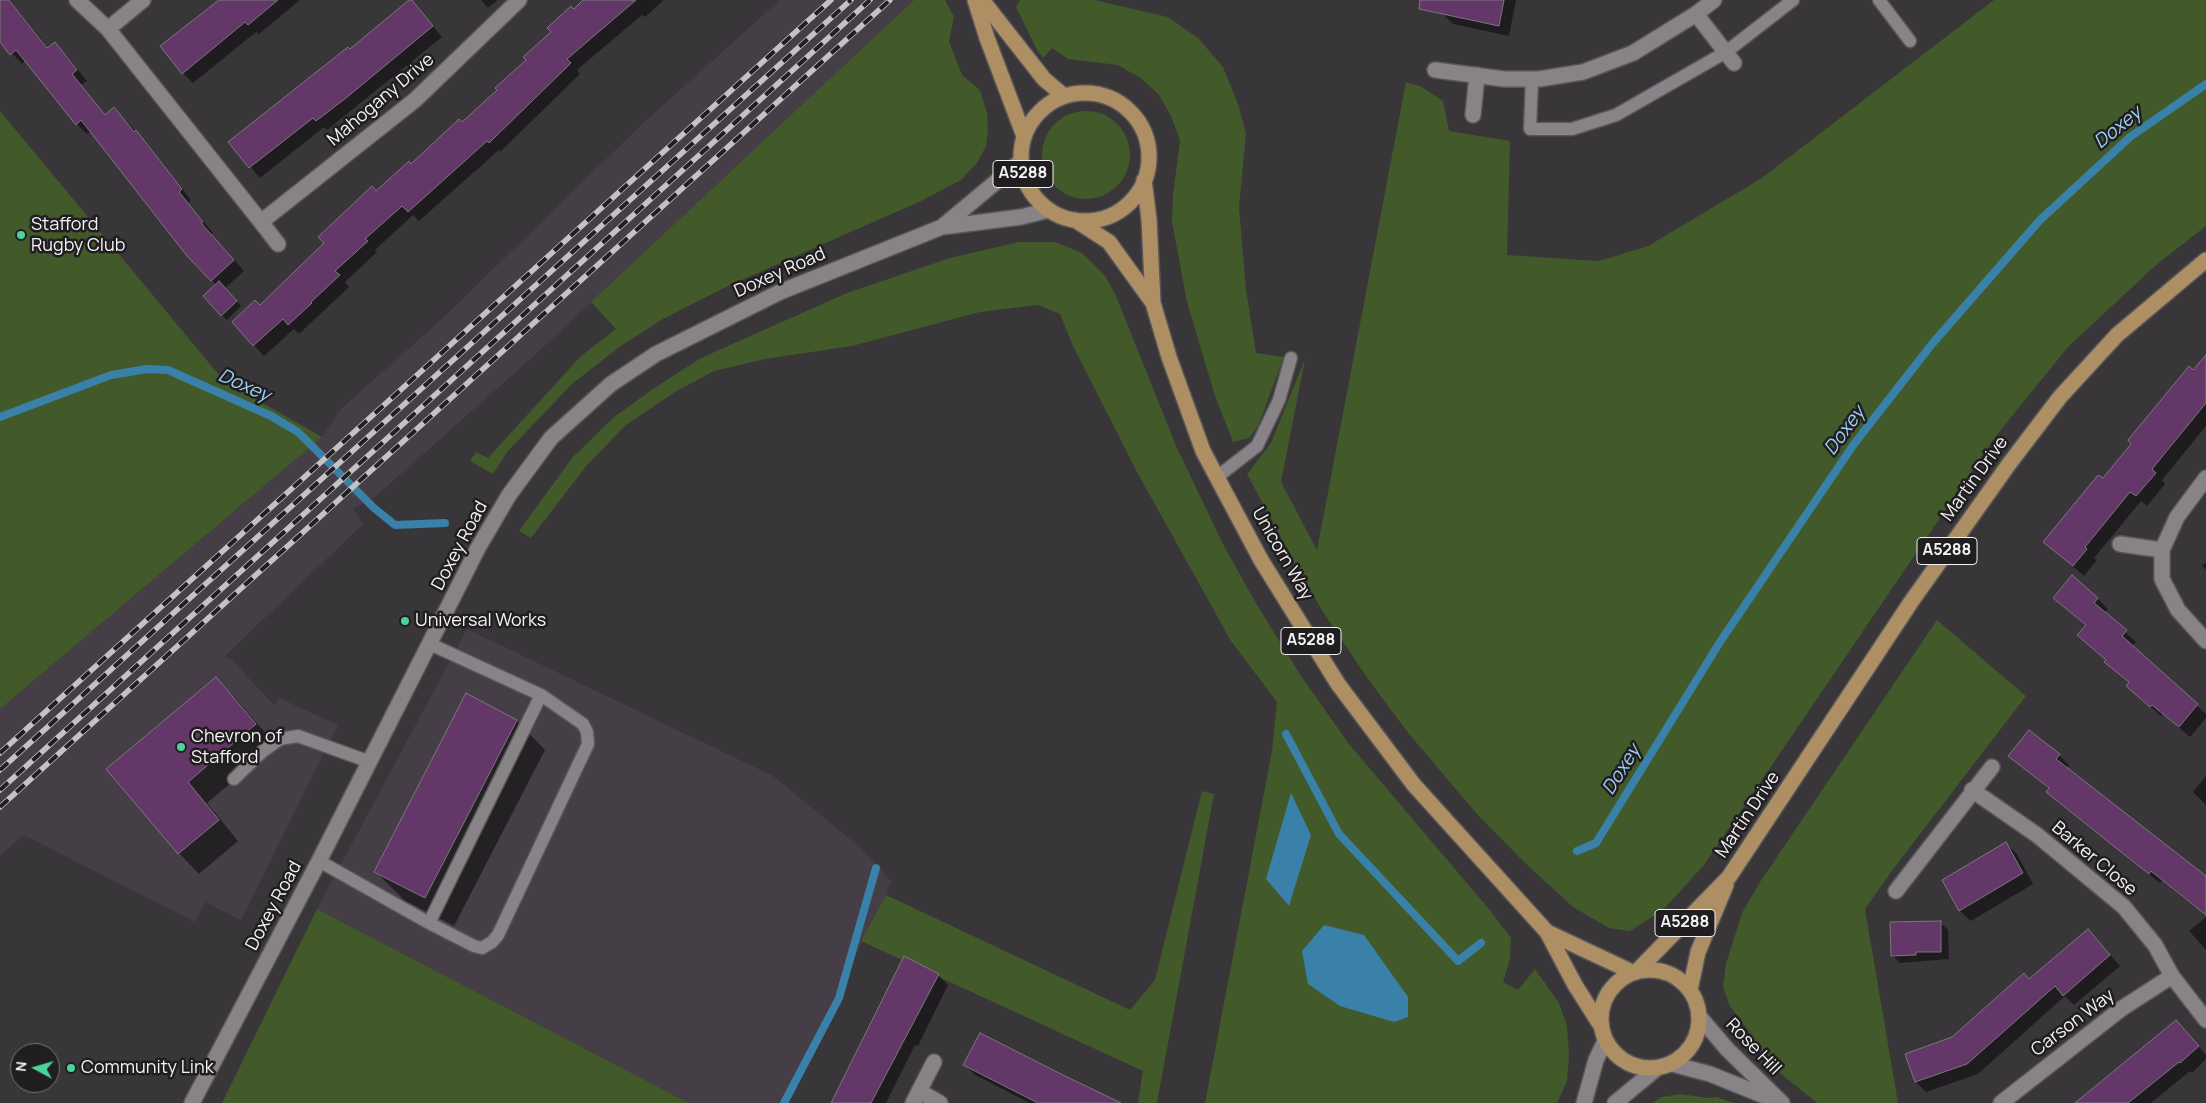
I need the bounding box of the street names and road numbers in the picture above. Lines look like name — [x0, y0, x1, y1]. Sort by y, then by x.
street label: Mahogany Drive — [323, 49, 439, 151]
road number: A5288 — [993, 160, 1053, 188]
street label: Doxey Road — [731, 243, 829, 303]
street label: Martin Drive — [1937, 432, 2013, 526]
street label: Doxey Road — [428, 498, 492, 594]
street label: Unicorn Way — [1247, 504, 1317, 604]
road number: A5288 — [1917, 538, 1977, 564]
road number: A5288 — [1281, 627, 1341, 654]
street label: Martin Drive — [1711, 768, 1785, 862]
street label: Barker Close — [2047, 817, 2141, 901]
street label: Doxey Road — [242, 858, 306, 954]
road number: A5288 — [1655, 910, 1715, 936]
street label: Carson Way — [2027, 985, 2119, 1061]
street label: Rose Hill — [1721, 1014, 1785, 1080]

